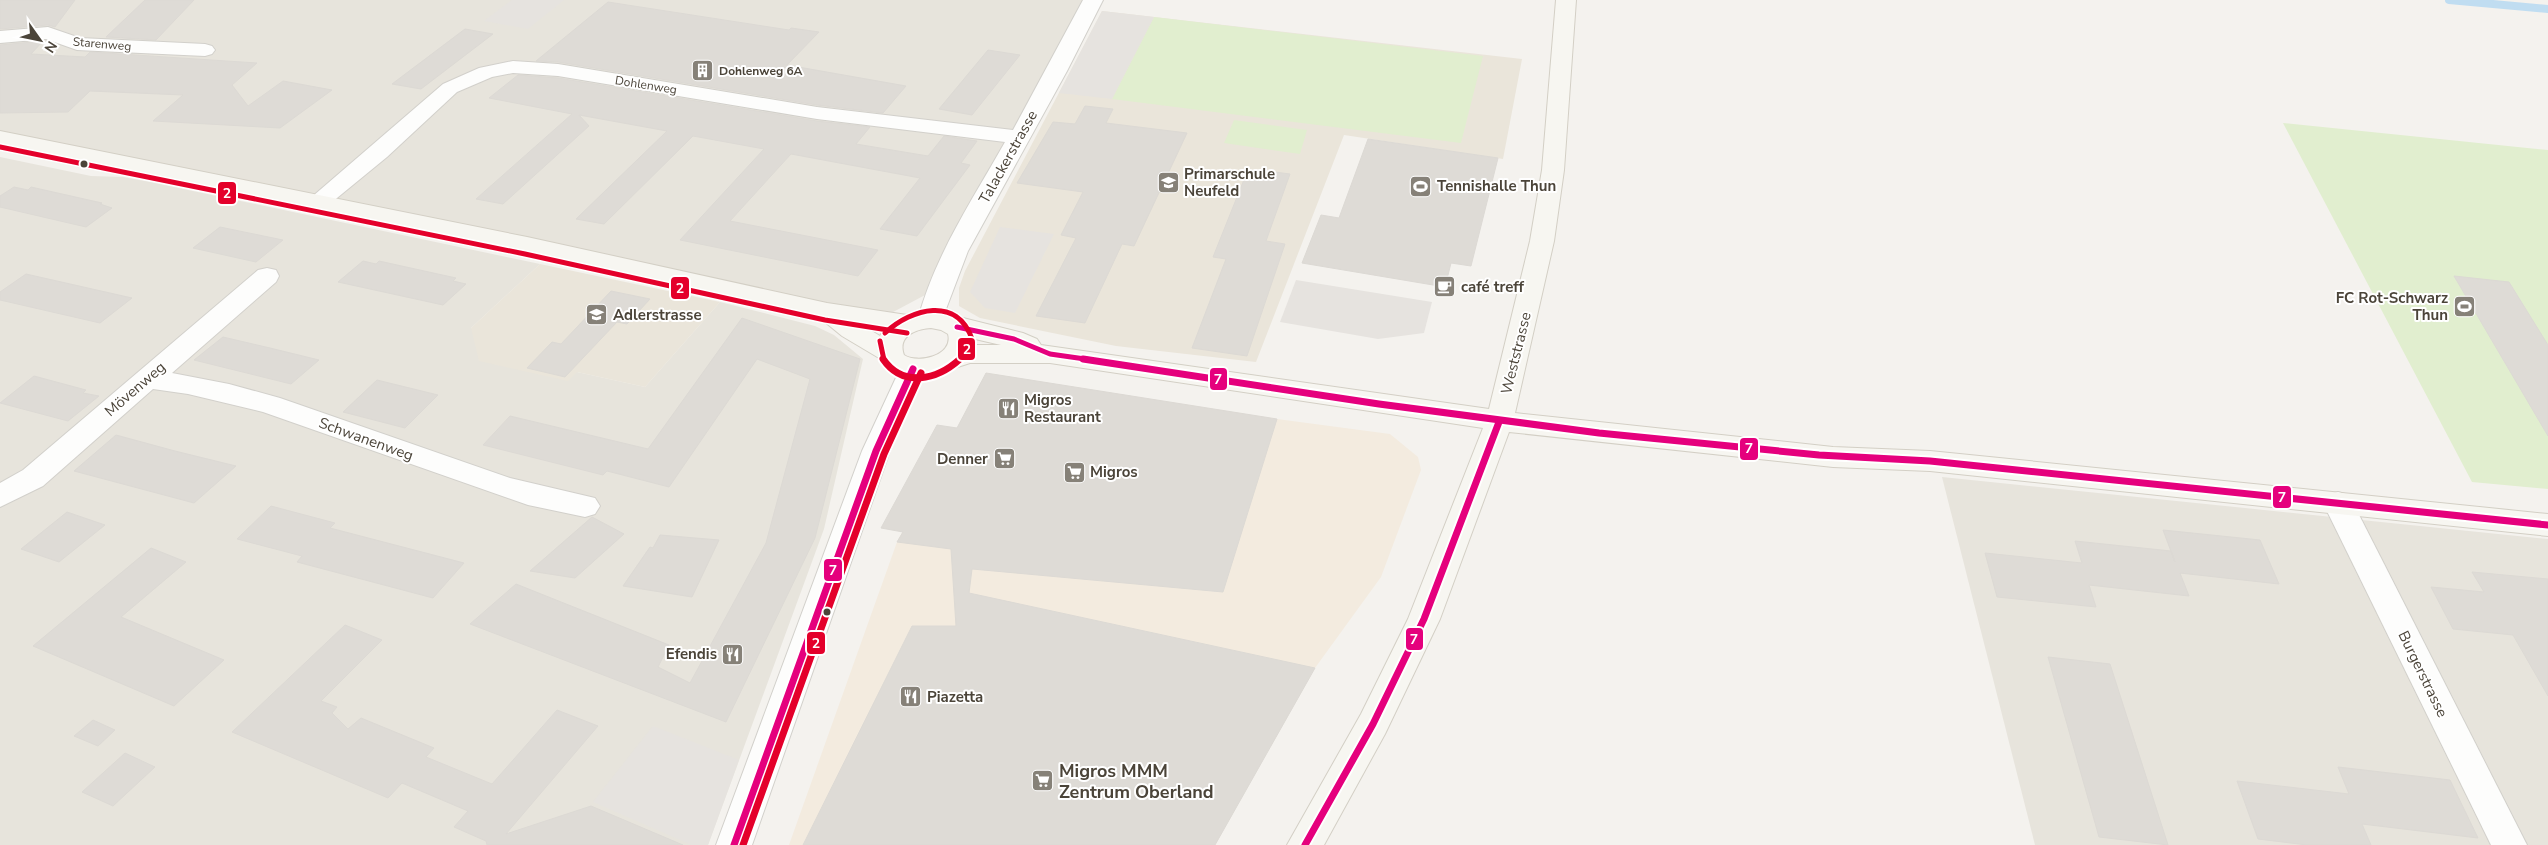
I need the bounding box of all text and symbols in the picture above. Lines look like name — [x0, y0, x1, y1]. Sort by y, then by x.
north arrow — [15, 15, 65, 65]
street label: Starenweg — [72, 33, 132, 55]
text: N — [40, 37, 61, 56]
building icon: Dohlenweg 6A — [691, 59, 715, 83]
place label: Dohlenweg 6A — [719, 63, 803, 79]
street label: Dohlenweg — [614, 72, 678, 98]
street label: Talackerstrasse — [974, 107, 1042, 207]
unlabelled marker — [79, 159, 89, 169]
place label: Primarschule Neufeld — [1184, 164, 1275, 201]
school or university icon: Primarschule Neufeld — [1156, 171, 1180, 195]
sports icon: Tennishalle Thun — [1409, 174, 1433, 198]
place label: Tennishalle Thun — [1437, 176, 1556, 196]
line badge: 2 — [217, 181, 237, 205]
text: 2 — [223, 184, 231, 203]
cafe icon: café treff — [1433, 275, 1457, 299]
line badge: 2 — [670, 276, 690, 300]
place label: café treff — [1461, 277, 1524, 297]
text: 2 — [676, 279, 684, 298]
place label: FC Rot-Schwarz Thun — [2336, 288, 2448, 325]
sports icon: FC Rot-Schwarz Thun — [2452, 295, 2476, 319]
school or university icon: Adlerstrasse — [585, 303, 609, 327]
place label: Adlerstrasse — [613, 305, 702, 325]
street label: Weststrasse — [1496, 310, 1536, 396]
line badge: 2 — [957, 337, 976, 361]
text: 2 — [963, 340, 971, 359]
street label: Mövenweg — [100, 357, 170, 421]
line badge: 7 — [1209, 367, 1228, 391]
text: 7 — [1214, 370, 1222, 389]
place label: Migros Restaurant — [1024, 390, 1101, 427]
restaurant icon: Migros Restaurant — [996, 397, 1020, 421]
street label: Schwanenweg — [316, 413, 416, 465]
line badge: 7 — [1739, 437, 1759, 461]
text: 7 — [1745, 439, 1753, 458]
supermarket icon: Denner — [992, 447, 1016, 471]
place label: Denner — [937, 449, 988, 469]
supermarket icon: Migros — [1062, 460, 1086, 484]
place label: Migros — [1090, 462, 1138, 482]
line badge: 7 — [2272, 485, 2292, 509]
text: 7 — [2278, 488, 2286, 507]
line badge: 7 — [823, 558, 843, 582]
text: 7 — [829, 561, 837, 580]
unlabelled marker — [822, 607, 832, 617]
line badge: 7 — [1405, 627, 1424, 651]
street label: Burgerstrasse — [2393, 627, 2453, 721]
text: 7 — [1410, 630, 1418, 649]
line badge: 2 — [806, 631, 826, 655]
text: 2 — [812, 634, 820, 653]
restaurant icon: Efendis — [721, 642, 745, 666]
place label: Efendis — [666, 644, 717, 664]
restaurant icon: Piazetta — [899, 685, 923, 709]
place label: Piazetta — [927, 687, 983, 707]
place label: Migros MMM Zentrum Oberland — [1059, 759, 1214, 804]
supermarket icon: Migros MMM Zentrum Oberland — [1031, 769, 1055, 793]

